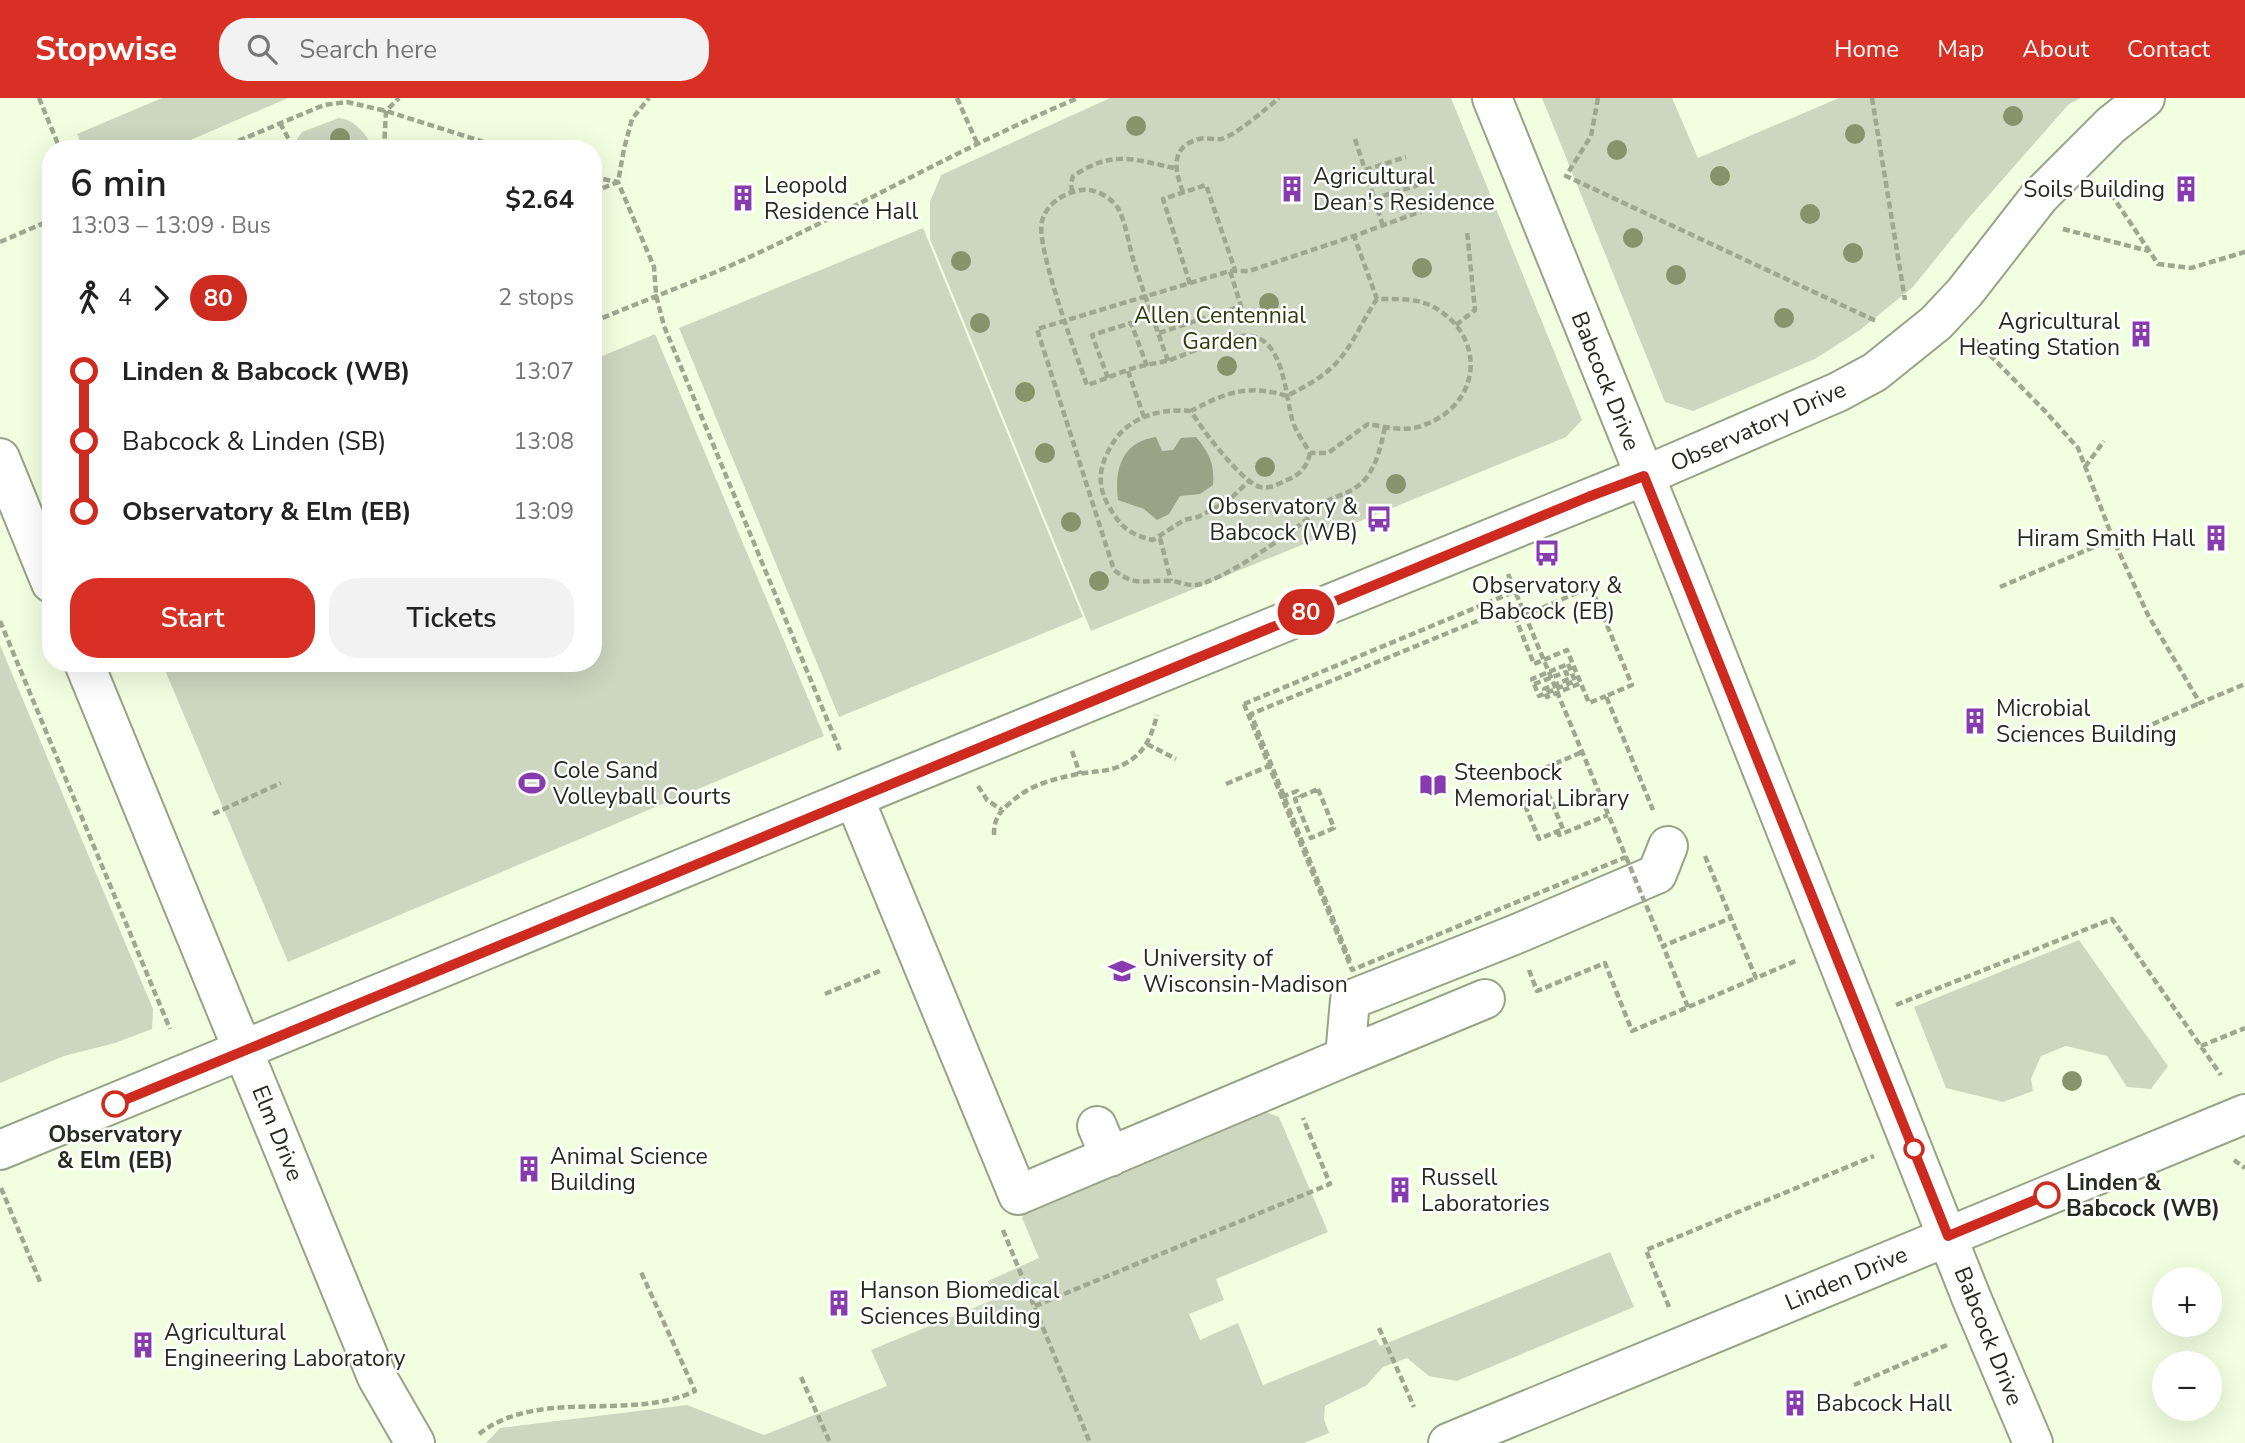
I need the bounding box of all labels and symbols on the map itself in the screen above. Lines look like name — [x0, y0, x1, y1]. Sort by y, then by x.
place label: Agricultural Dean's Residence — [1313, 161, 1495, 218]
place label: Leopold Residence Hall — [764, 170, 919, 227]
building icon: Agricultural Dean's Residence — [1277, 174, 1307, 204]
place label: Soils Building — [2023, 174, 2165, 205]
building icon: Soils Building — [2171, 174, 2201, 204]
building icon: Leopold Residence Hall — [728, 183, 758, 213]
park label: Allen Centennial Garden — [1134, 300, 1306, 357]
place label: Agricultural Heating Station — [1959, 306, 2120, 363]
street label: Babcock Drive — [1564, 307, 1647, 455]
building icon: Agricultural Heating Station — [2126, 319, 2156, 349]
street label: Observatory Drive — [1666, 374, 1851, 479]
place label: Observatory & Babcock (WB) — [1208, 491, 1358, 548]
bus stop icon: Observatory & Babcock (WB) — [1364, 504, 1394, 534]
place label: Hiram Smith Hall — [2017, 523, 2195, 554]
building icon: Hiram Smith Hall — [2201, 523, 2231, 553]
bus stop icon: Observatory & Babcock (EB) — [1532, 538, 1562, 568]
place label: Observatory & Babcock (EB) — [1472, 570, 1622, 627]
line badge: 80 — [1274, 589, 1338, 635]
place label: Microbial Sciences Building — [1996, 693, 2177, 750]
building icon: Microbial Sciences Building — [1960, 706, 1990, 736]
place label: Cole Sand Volleyball Courts — [552, 755, 731, 812]
place label: Steenbock Memorial Library — [1454, 757, 1629, 814]
sports icon: Cole Sand Volleyball Courts — [517, 768, 547, 798]
library icon: Steenbock Memorial Library — [1418, 770, 1448, 800]
place label: University of Wisconsin-Madison — [1143, 943, 1348, 1000]
school or university icon: University of Wisconsin-Madison — [1107, 956, 1137, 986]
street label: Elm Drive — [244, 1081, 311, 1186]
marker: Observatory & Elm (EB) — [102, 1091, 128, 1117]
place label: Observatory & Elm (EB) — [48, 1119, 183, 1176]
unlabelled marker — [1904, 1139, 1924, 1159]
place label: Animal Science Building — [550, 1141, 708, 1198]
building icon: Animal Science Building — [514, 1154, 544, 1184]
place label: Russell Laboratories — [1421, 1162, 1550, 1219]
place label: Linden & Babcock (WB) — [2066, 1167, 2220, 1224]
building icon: Russell Laboratories — [1385, 1175, 1415, 1205]
marker: Linden & Babcock (WB) — [2034, 1182, 2060, 1208]
street label: Linden Drive — [1780, 1239, 1912, 1318]
street label: Babcock Drive — [1947, 1262, 2030, 1410]
place label: Hanson Biomedical Sciences Building — [860, 1275, 1060, 1332]
building icon: Hanson Biomedical Sciences Building — [824, 1288, 854, 1318]
place label: Agricultural Engineering Laboratory — [164, 1317, 406, 1374]
building icon: Agricultural Engineering Laboratory — [128, 1330, 158, 1360]
building icon: Babcock Hall — [1780, 1388, 1810, 1418]
place label: Babcock Hall — [1816, 1388, 1952, 1419]

